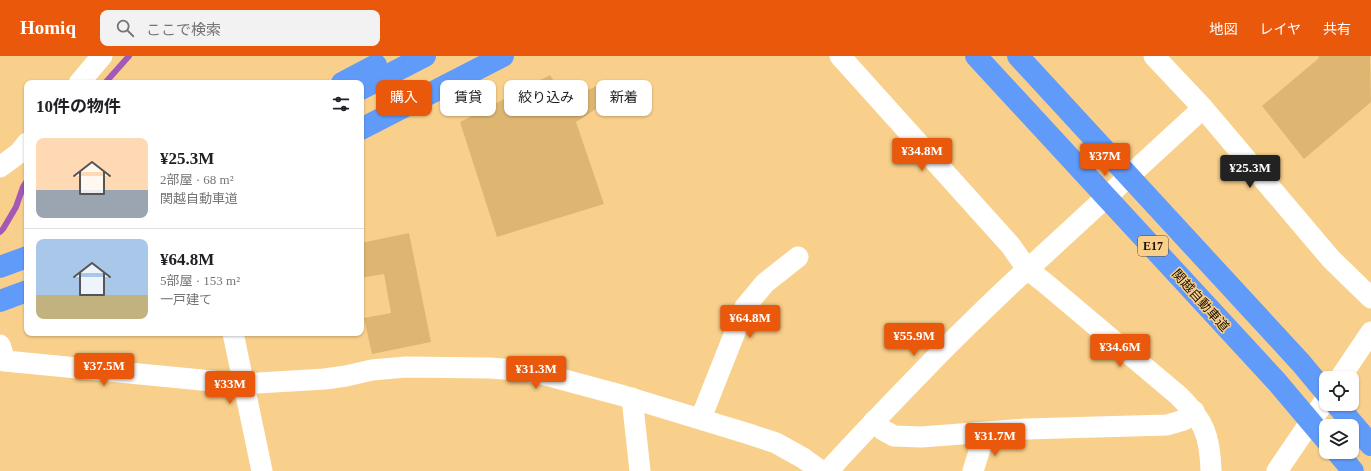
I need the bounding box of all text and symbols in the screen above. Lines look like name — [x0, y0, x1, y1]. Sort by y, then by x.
search box — [100, 10, 380, 46]
text: Homiq — [20, 17, 76, 38]
icon: search — [114, 17, 136, 39]
text: ここで検索 — [146, 22, 221, 38]
text: 地図 — [1209, 22, 1237, 37]
text: レイヤ — [1259, 22, 1301, 37]
text: 共有 — [1323, 22, 1351, 37]
chip: 購入 — [376, 80, 432, 116]
chip: 賃貸 — [440, 80, 496, 116]
chip: 絞り込み — [504, 80, 588, 116]
chip: 新着 — [596, 80, 652, 116]
icon: filters — [330, 93, 352, 115]
text: 10件の物件 — [36, 97, 121, 116]
pin: ¥34.8M — [889, 138, 955, 172]
text: ¥34.8M — [901, 143, 943, 158]
pin: ¥37M — [1081, 143, 1129, 177]
text: ¥37M — [1089, 148, 1121, 163]
text: ¥25.3M — [160, 149, 214, 168]
icon: home — [68, 154, 116, 202]
pin: ¥25.3M — [1217, 155, 1283, 189]
text: ¥25.3M — [1229, 160, 1271, 175]
text: 2部屋 · 68 m² — [160, 172, 234, 187]
text: 関越自動車道 — [160, 191, 238, 206]
road number: E17 — [1138, 236, 1168, 256]
text: ¥64.8M — [160, 250, 214, 269]
icon: home — [68, 255, 116, 303]
street label: 関越自動車道 — [1169, 266, 1232, 334]
text: 5部屋 · 153 m² — [160, 273, 240, 288]
text: 一戸建て — [160, 292, 212, 307]
pin: ¥64.8M — [717, 305, 783, 339]
text: ¥64.8M — [729, 310, 771, 325]
pin: ¥55.9M — [881, 323, 947, 357]
text: ¥55.9M — [893, 328, 935, 343]
pin: ¥34.6M — [1087, 334, 1153, 368]
text: ¥34.6M — [1099, 339, 1141, 354]
pin: ¥37.5M — [71, 353, 137, 387]
pin: ¥31.3M — [503, 356, 569, 390]
text: ¥37.5M — [83, 358, 125, 373]
text: ¥31.3M — [515, 361, 557, 376]
pin: ¥33M — [206, 371, 254, 405]
map controls — [1319, 371, 1359, 459]
button: locate — [1319, 371, 1359, 411]
text: ¥33M — [214, 376, 246, 391]
button: layers — [1319, 419, 1359, 459]
pin: ¥31.7M — [962, 423, 1028, 457]
text: ¥31.7M — [974, 428, 1016, 443]

